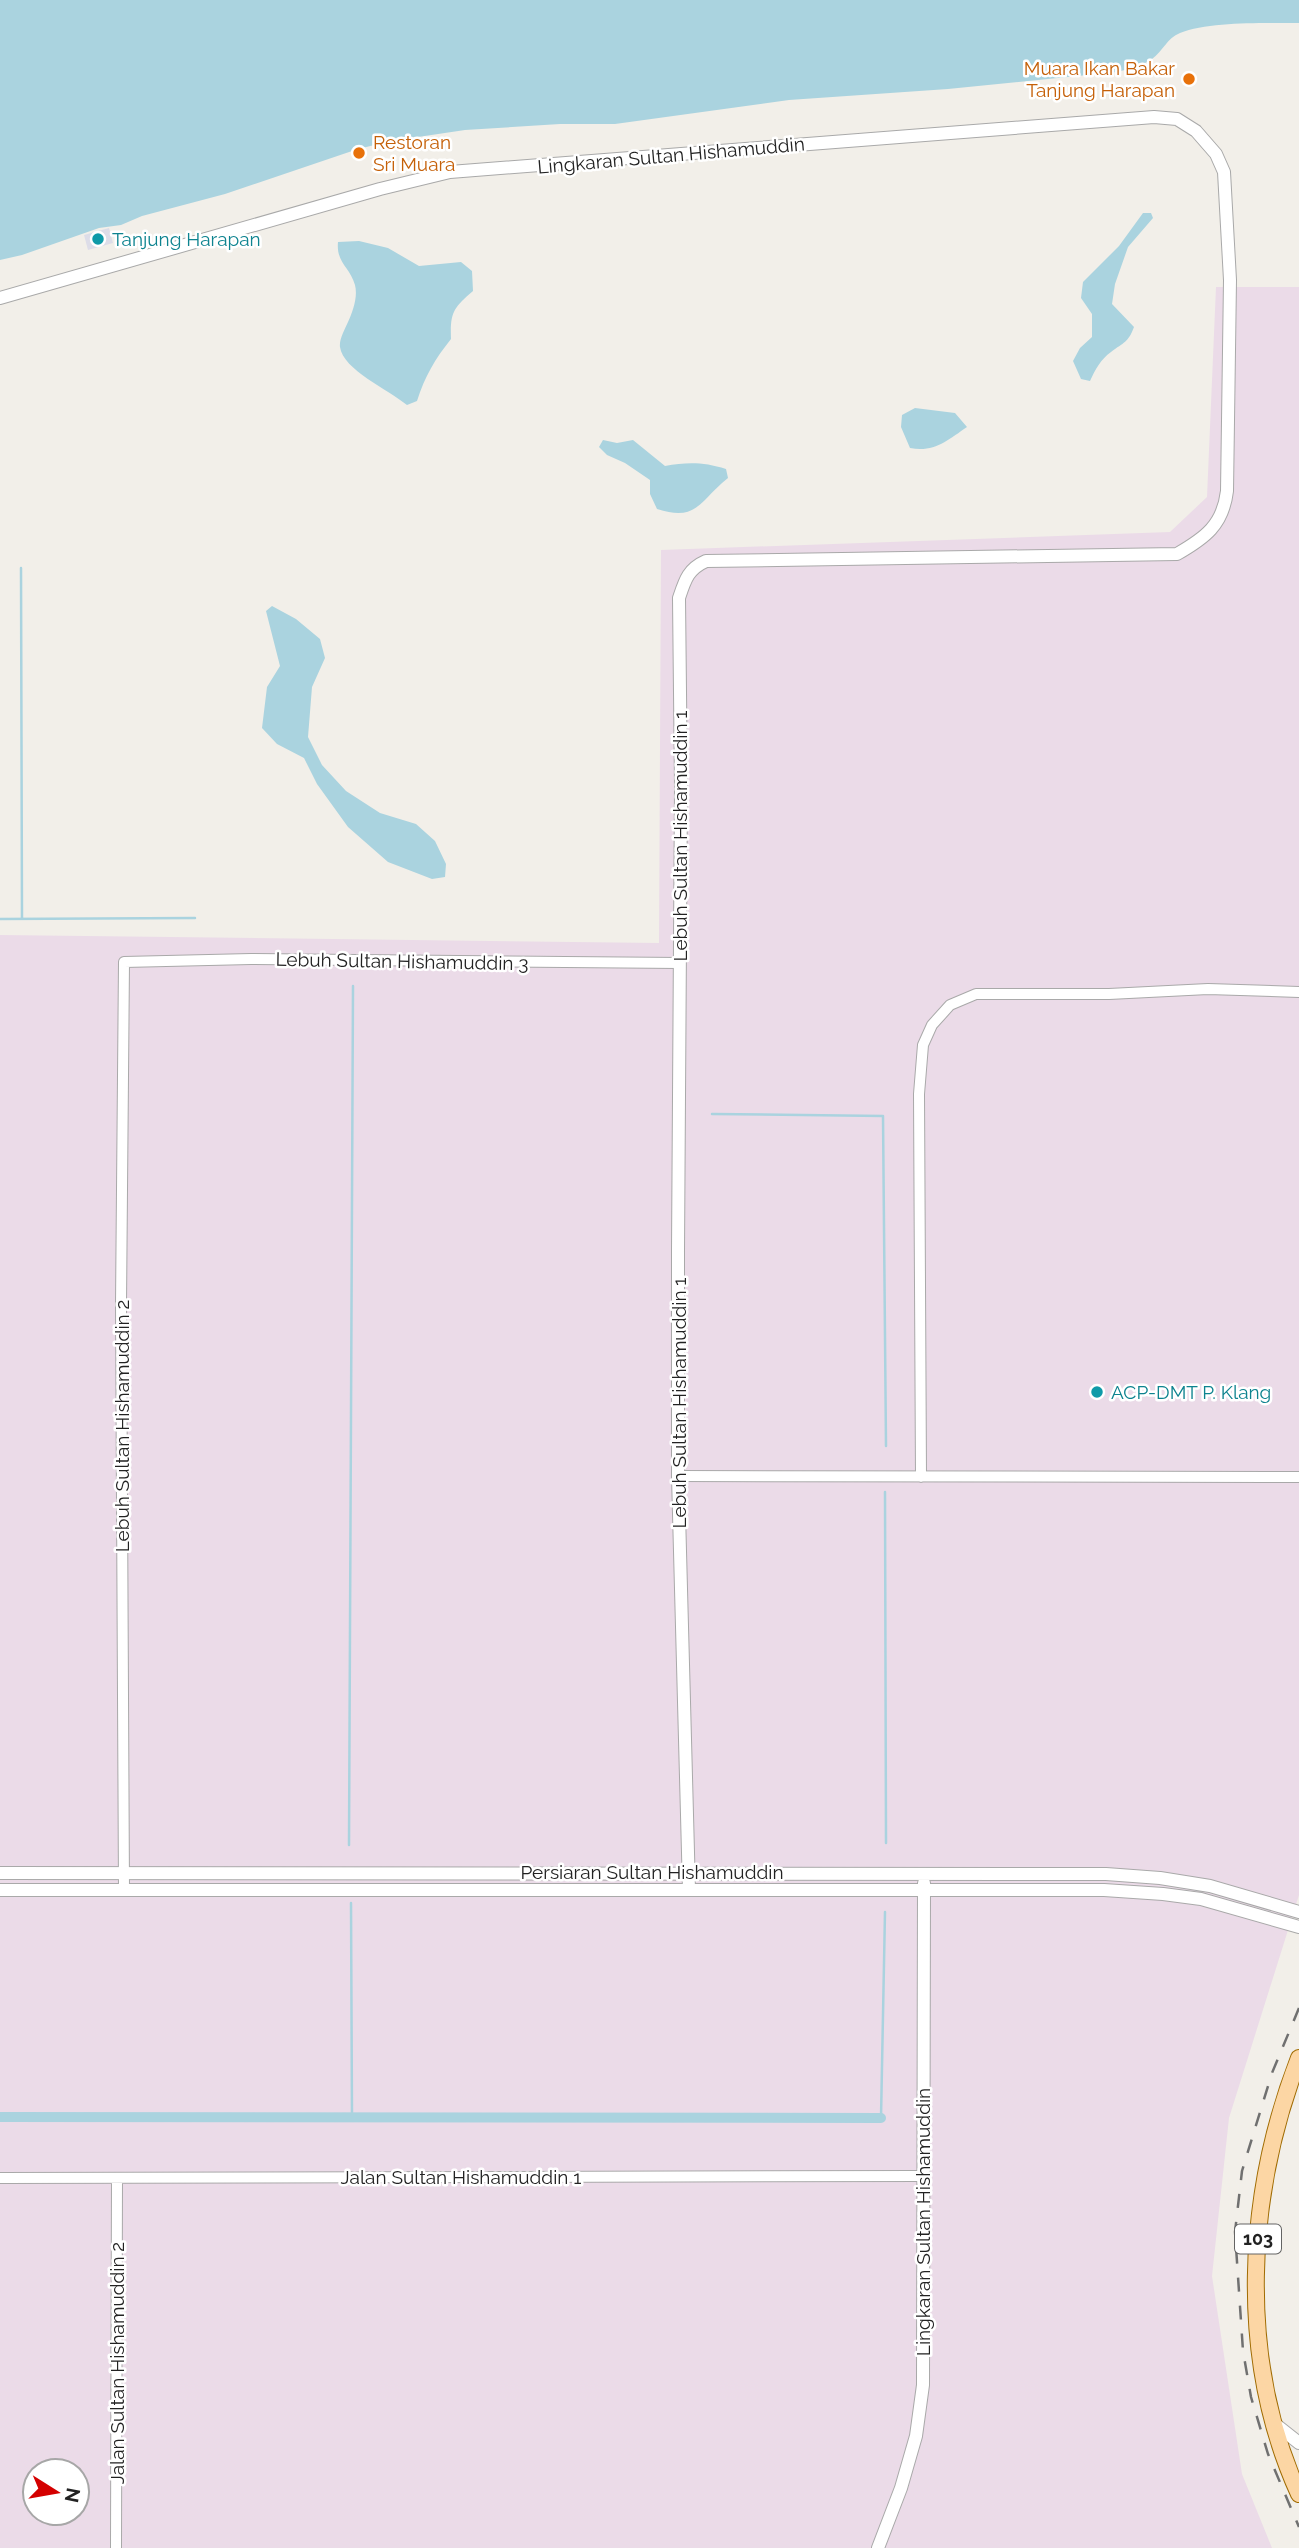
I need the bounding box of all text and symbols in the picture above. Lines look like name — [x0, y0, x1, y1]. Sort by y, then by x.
place label: Muara Ikan Bakar Tanjung Harapan — [1024, 57, 1175, 101]
marker: Muara Ikan Bakar Tanjung Harapan — [1181, 71, 1197, 87]
place label: Restoran Sri Muara — [373, 131, 455, 175]
street label: Lingkaran Sultan Hishamuddin — [536, 132, 806, 178]
marker: Restoran Sri Muara — [351, 145, 367, 161]
place label: Tanjung Harapan — [112, 228, 261, 250]
marker: Tanjung Harapan — [90, 231, 106, 247]
street label: Lebuh Sultan Hishamuddin 1 — [669, 711, 691, 961]
street label: Lebuh Sultan Hishamuddin 3 — [275, 948, 529, 974]
street label: Lebuh Sultan Hishamuddin 1 — [668, 1278, 690, 1528]
street label: Lebuh Sultan Hishamuddin 2 — [111, 1300, 133, 1552]
place label: ACP-DMT P. Klang — [1111, 1381, 1271, 1403]
marker: ACP-DMT P. Klang — [1089, 1384, 1105, 1400]
street label: Persiaran Sultan Hishamuddin — [520, 1861, 784, 1883]
street label: Lingkaran Sultan Hishamuddin — [912, 2088, 934, 2356]
street label: Jalan Sultan Hishamuddin 1 — [341, 2166, 581, 2188]
road number: 103 — [1235, 2224, 1281, 2253]
street label: Jalan Sultan Hishamuddin 2 — [106, 2242, 128, 2484]
north arrow — [21, 2457, 91, 2527]
text: N — [61, 2486, 85, 2504]

